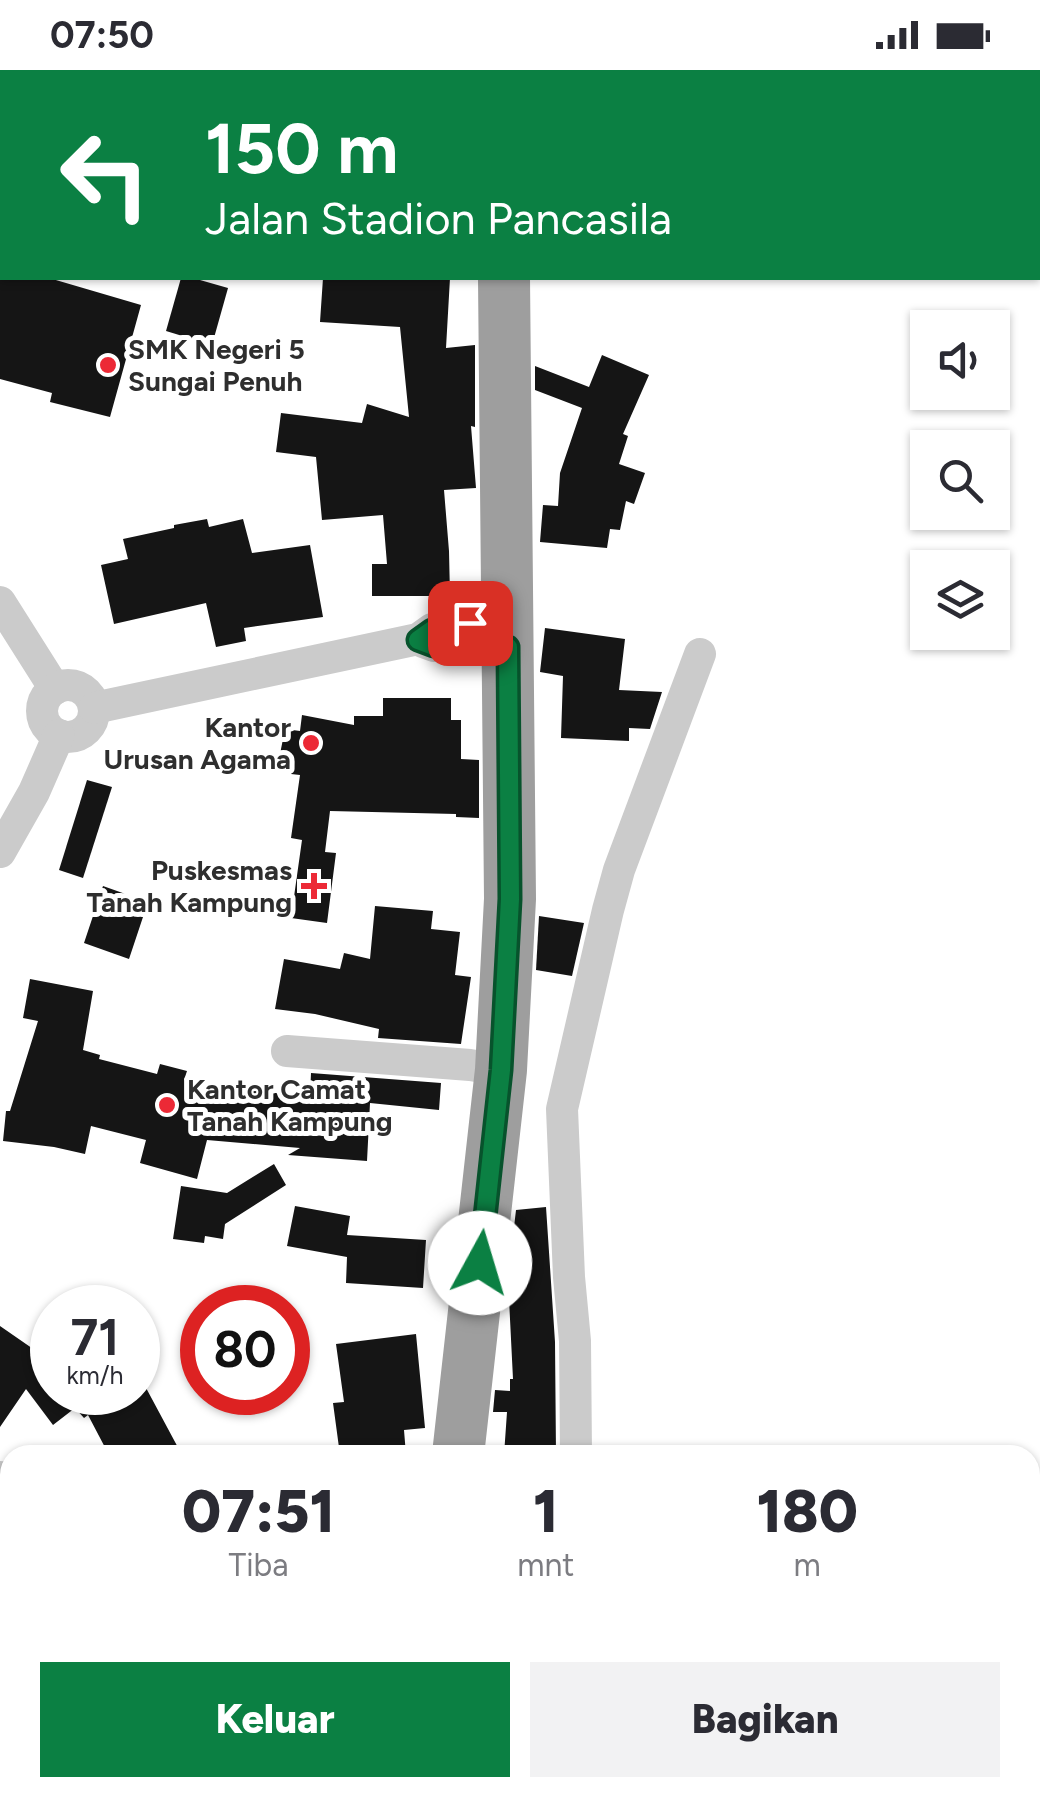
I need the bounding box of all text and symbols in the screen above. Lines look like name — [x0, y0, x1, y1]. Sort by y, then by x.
text: 07:50 — [50, 12, 154, 58]
text: 150 m — [205, 106, 398, 191]
icon: left — [40, 110, 170, 240]
text: Jalan Stadion Pancasila — [205, 191, 672, 245]
map controls — [910, 310, 1010, 650]
button: sound — [910, 310, 1010, 410]
place label: SMK Negeri 5 Sungai Penuh — [128, 332, 305, 398]
marker: SMK Negeri 5 Sungai Penuh — [97, 354, 119, 376]
button: search — [910, 430, 1010, 530]
button: layers — [910, 550, 1010, 650]
pin — [428, 581, 513, 666]
icon: arrive — [443, 596, 498, 651]
place label: Kantor Urusan Agama — [103, 710, 291, 776]
marker: Kantor Urusan Agama — [300, 732, 322, 754]
place label: Puskesmas Tanah Kampung — [87, 853, 292, 919]
marker: Puskesmas Tanah Kampung — [301, 873, 327, 899]
place label: Kantor Camat Tanah Kampung — [187, 1072, 393, 1138]
marker: Kantor Camat Tanah Kampung — [156, 1094, 178, 1116]
position arrow — [428, 1211, 532, 1315]
speed limit sign: 80 — [180, 1285, 310, 1415]
text: 71 — [71, 1307, 119, 1368]
text: km/h — [66, 1360, 124, 1390]
text: 07:51 — [182, 1475, 335, 1547]
text: 1 — [533, 1475, 559, 1547]
text: 180 — [757, 1475, 858, 1547]
text: Tiba — [229, 1546, 289, 1584]
text: mnt — [517, 1546, 574, 1584]
text: m — [794, 1546, 821, 1584]
button: Keluar — [40, 1662, 510, 1777]
button: Bagikan — [530, 1662, 1000, 1777]

